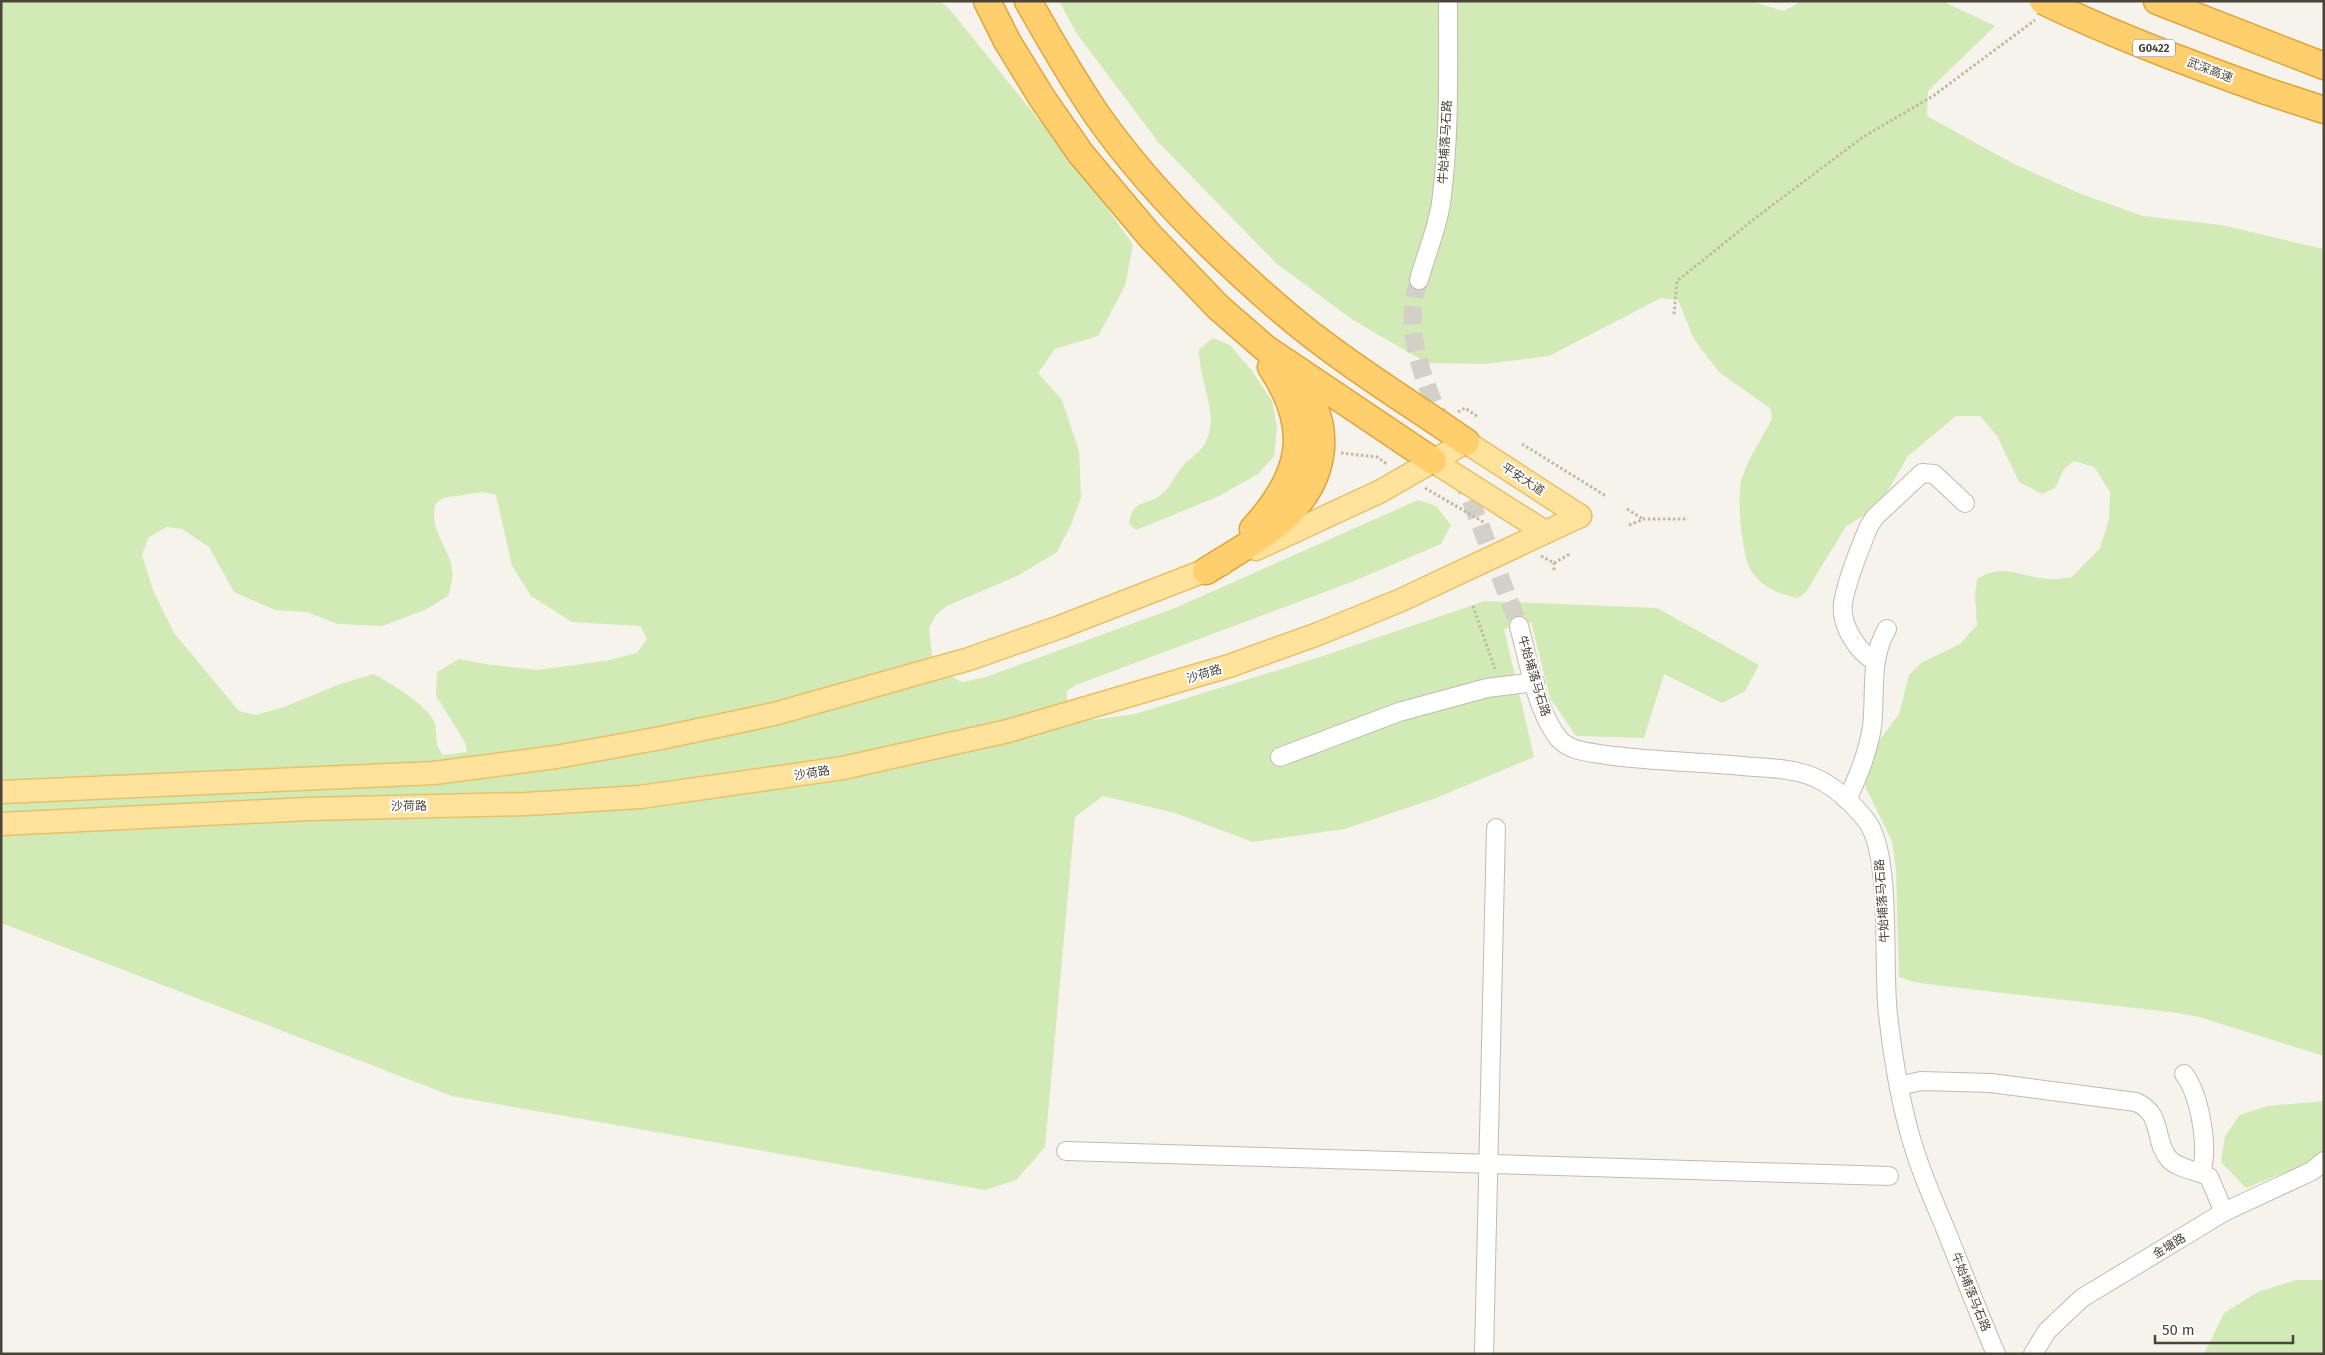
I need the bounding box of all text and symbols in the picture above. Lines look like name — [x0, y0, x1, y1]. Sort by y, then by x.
road number: G0422 — [2133, 40, 2175, 56]
street label: 武深高速 — [2185, 55, 2235, 85]
street label: 牛始埔落马石路 — [1436, 100, 1454, 184]
street label: 平安大道 — [1499, 460, 1547, 498]
street label: 牛始埔落马石路 — [1515, 634, 1553, 718]
street label: 沙荷路 — [1185, 662, 1223, 686]
street label: 沙荷路 — [793, 763, 831, 783]
street label: 沙荷路 — [391, 799, 427, 813]
street label: 牛始埔落马石路 — [1872, 859, 1892, 943]
street label: 金塘路 — [2150, 1231, 2188, 1261]
street label: 牛始埔落马石路 — [1949, 1250, 1993, 1334]
scale bar — [2155, 1312, 2292, 1344]
text: 50 m — [2162, 1321, 2195, 1339]

